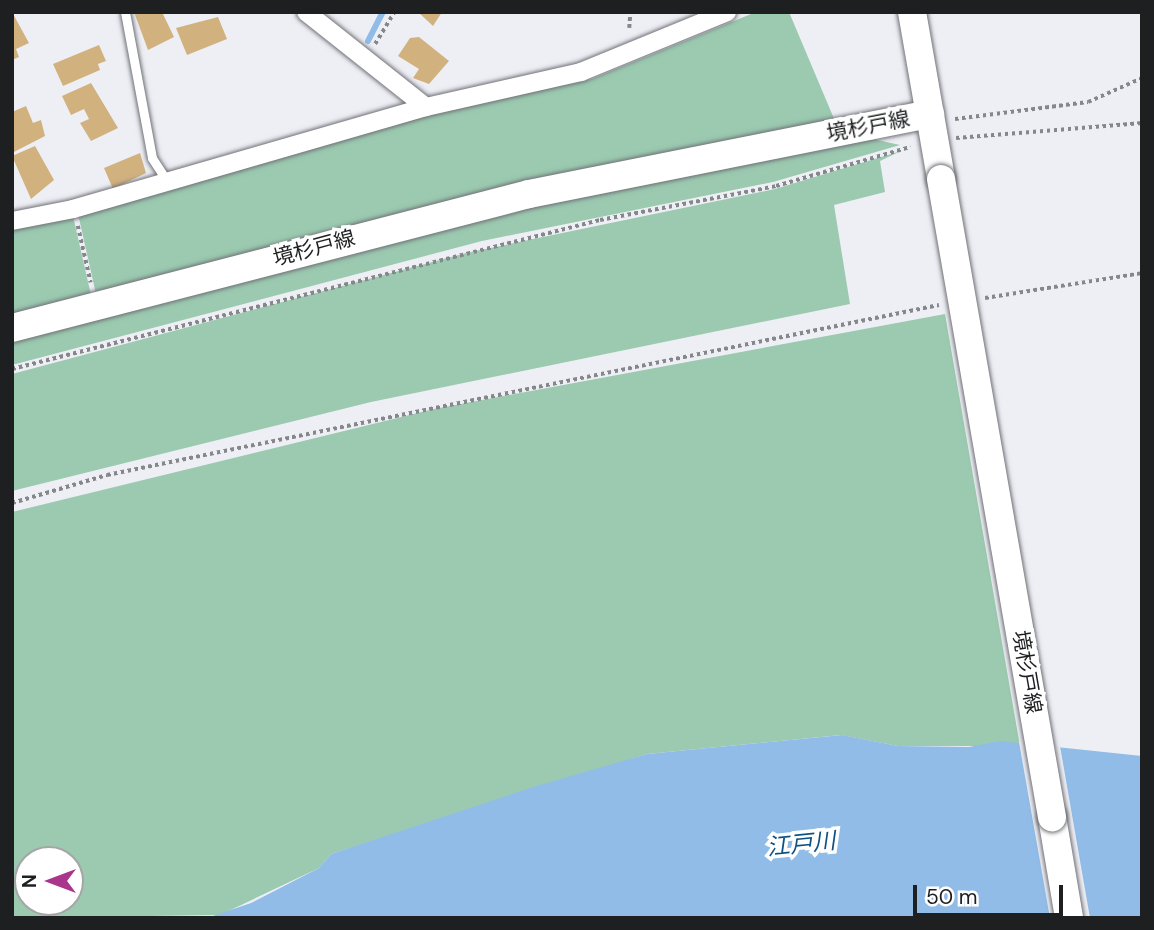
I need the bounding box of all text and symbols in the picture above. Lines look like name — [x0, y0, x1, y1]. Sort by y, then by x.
street label: 境杉戸線 — [824, 106, 912, 146]
street label: 境杉戸線 — [270, 225, 358, 271]
street label: 境杉戸線 — [1007, 628, 1047, 716]
water label: 江戸川 — [765, 827, 837, 861]
north arrow — [14, 846, 84, 916]
scale bar — [916, 870, 1066, 914]
text: N — [17, 874, 42, 888]
text: 50 m — [926, 883, 977, 911]

